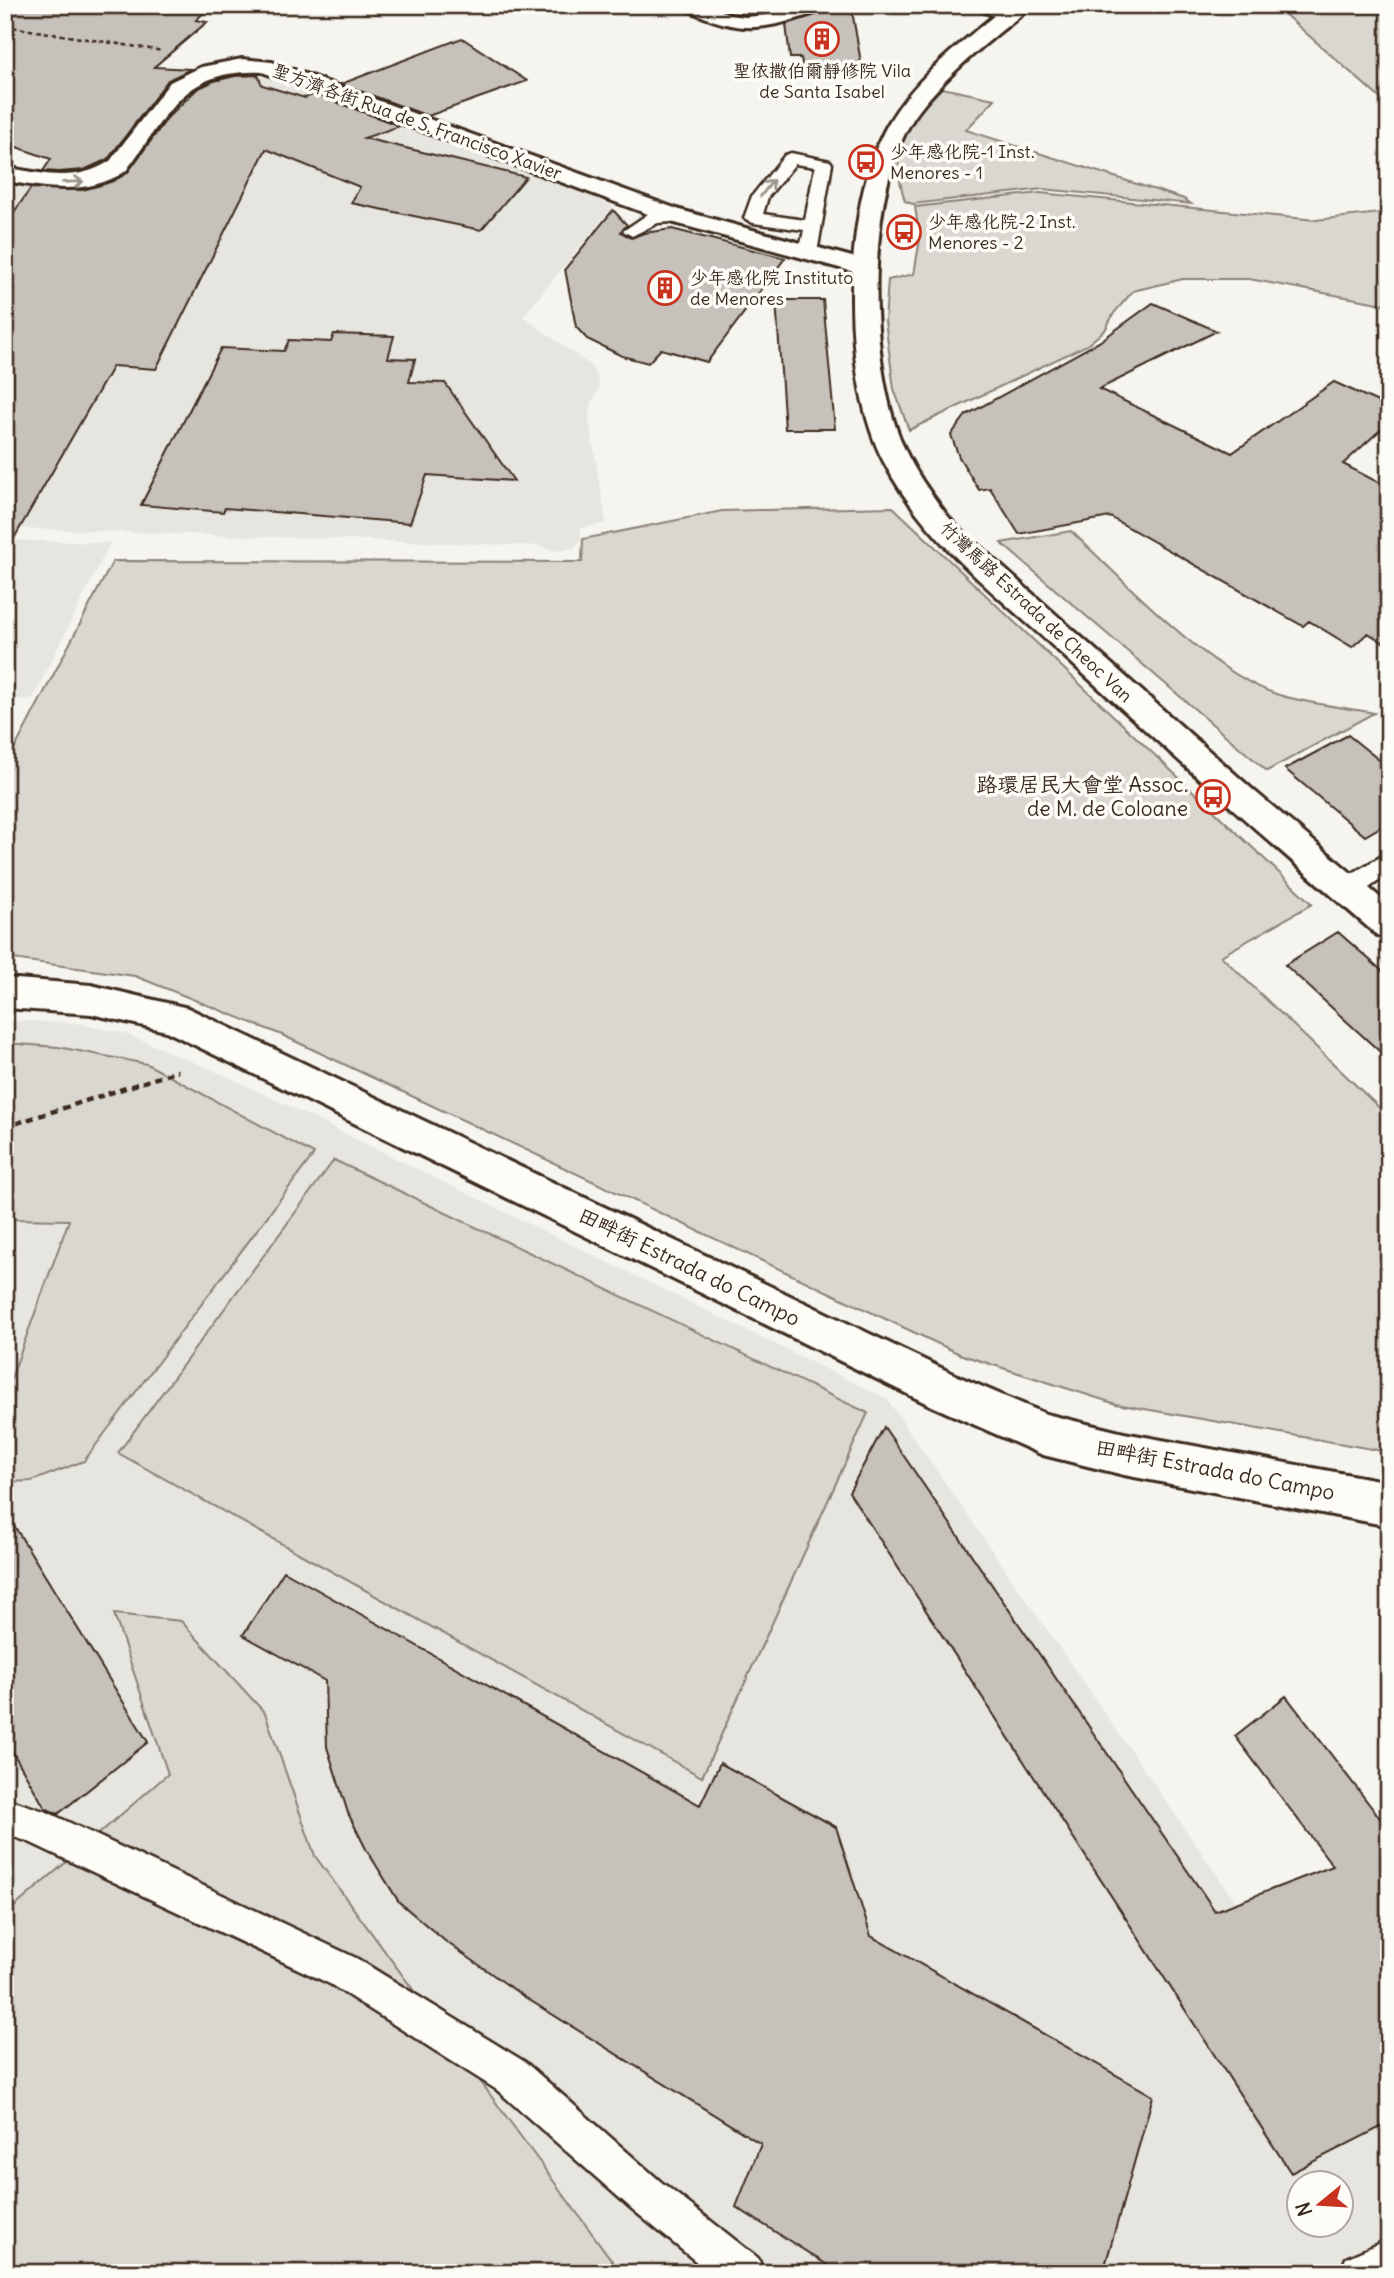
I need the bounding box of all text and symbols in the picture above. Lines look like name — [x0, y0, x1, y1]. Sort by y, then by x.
building icon: 聖依撒伯爾靜修院 Vila de Santa Isabel — [803, 20, 841, 58]
street label: 聖方濟各街 Rua de S. Francisco Xavier — [269, 58, 566, 185]
place label: 聖依撒伯爾靜修院 Vila de Santa Isabel — [733, 59, 911, 103]
place label: 少年感化院-1 Inst. Menores - 1 — [890, 140, 1034, 184]
bus stop icon: 少年感化院-1 Inst. Menores - 1 — [847, 143, 885, 181]
one-way arrow — [61, 175, 84, 188]
one-way arrow — [759, 180, 774, 198]
place label: 少年感化院-2 Inst. Menores - 2 — [928, 210, 1075, 254]
bus stop icon: 少年感化院-2 Inst. Menores - 2 — [885, 213, 923, 251]
place label: 少年感化院 Instituto de Menores — [690, 266, 853, 310]
building icon: 少年感化院 Instituto de Menores — [646, 269, 684, 307]
street label: 竹灣馬路 Estrada de Cheoc Van — [935, 516, 1137, 707]
place label: 路環居民大會堂 Assoc. de M. de Coloane — [977, 771, 1188, 822]
bus stop icon: 路環居民大會堂 Assoc. de M. de Coloane — [1194, 778, 1232, 816]
street label: 田畔街 Estrada do Campo — [574, 1201, 805, 1332]
street label: 田畔街 Estrada do Campo — [1093, 1433, 1337, 1506]
north arrow — [1286, 2170, 1356, 2240]
text: N — [1290, 2199, 1317, 2219]

